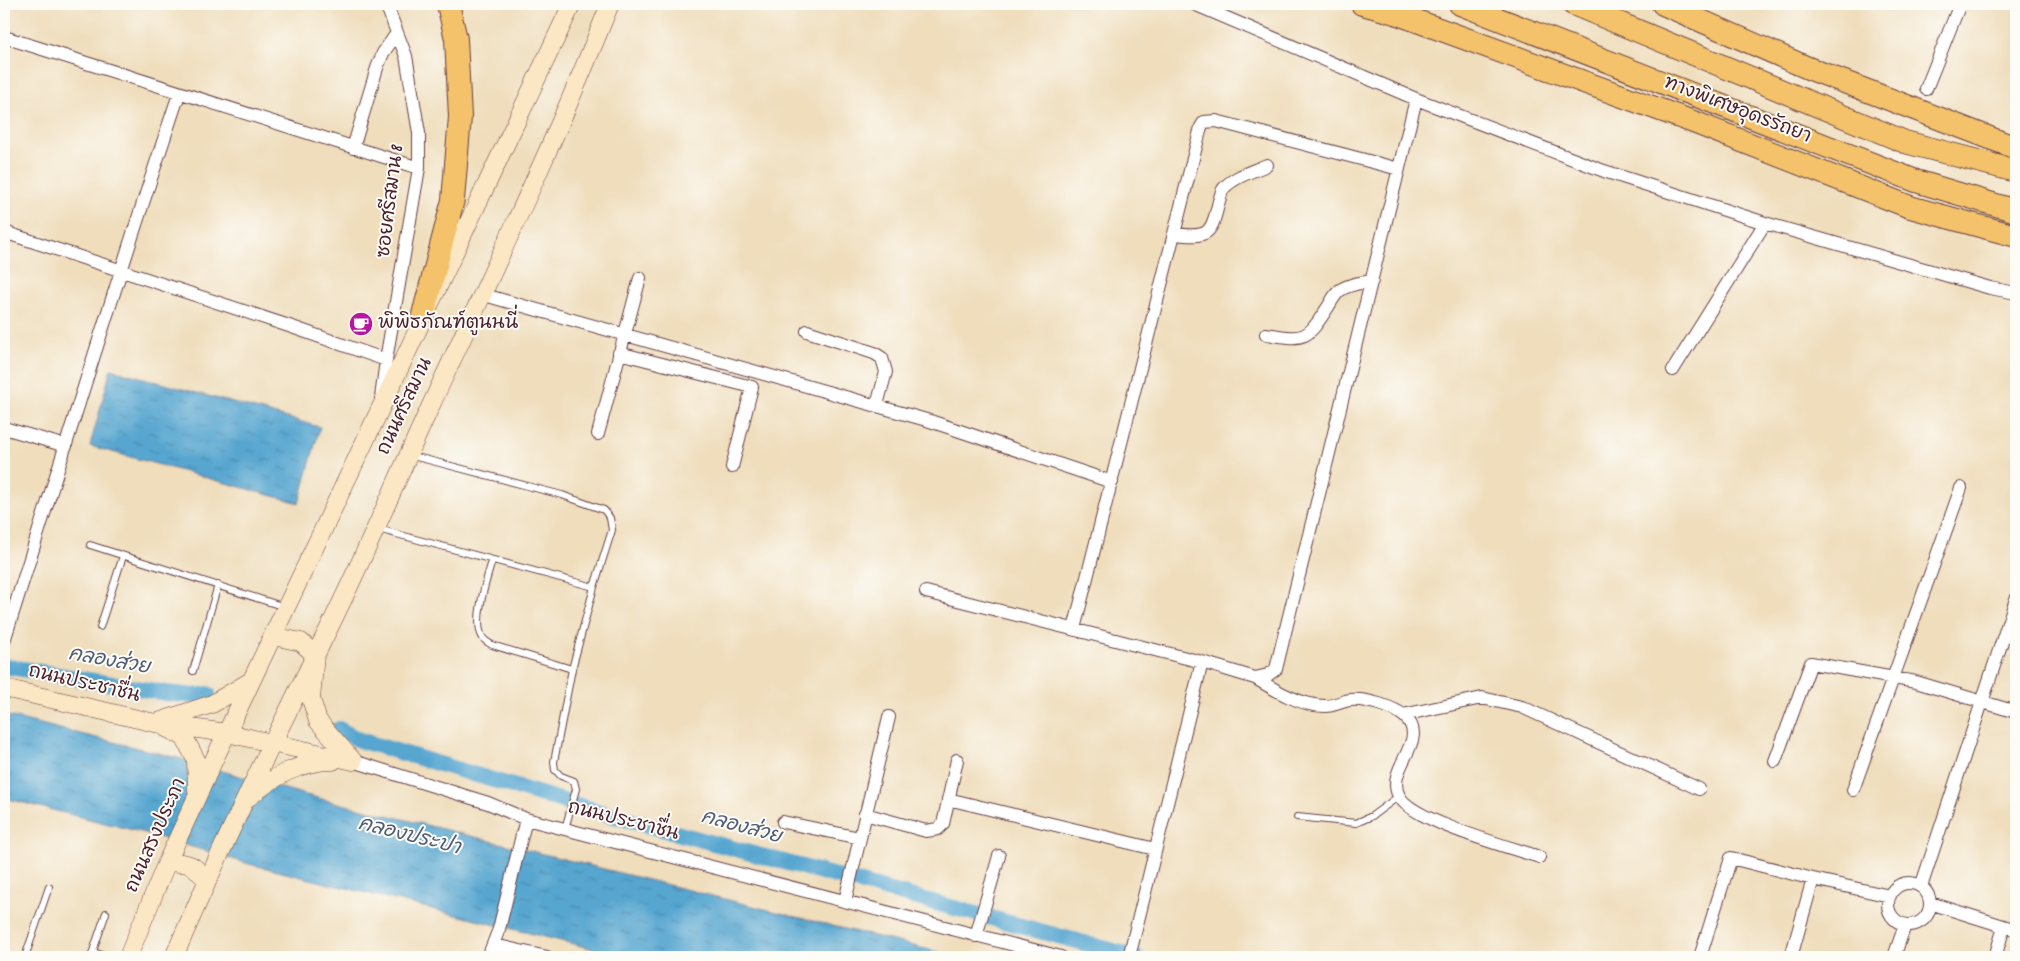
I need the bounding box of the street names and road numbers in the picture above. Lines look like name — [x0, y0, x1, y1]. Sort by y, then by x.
street label: ทางพิเศษอุดรรัถยา — [1659, 70, 1815, 152]
street label: ซอยศรีสมาน 8 — [371, 142, 412, 259]
street label: ถนนศรีสมาน — [371, 353, 441, 460]
street label: ถนนประชาชื่น — [26, 652, 144, 711]
street label: ถนนสรงประภา — [120, 774, 194, 898]
street label: ถนนประชาชื่น — [565, 788, 683, 849]

